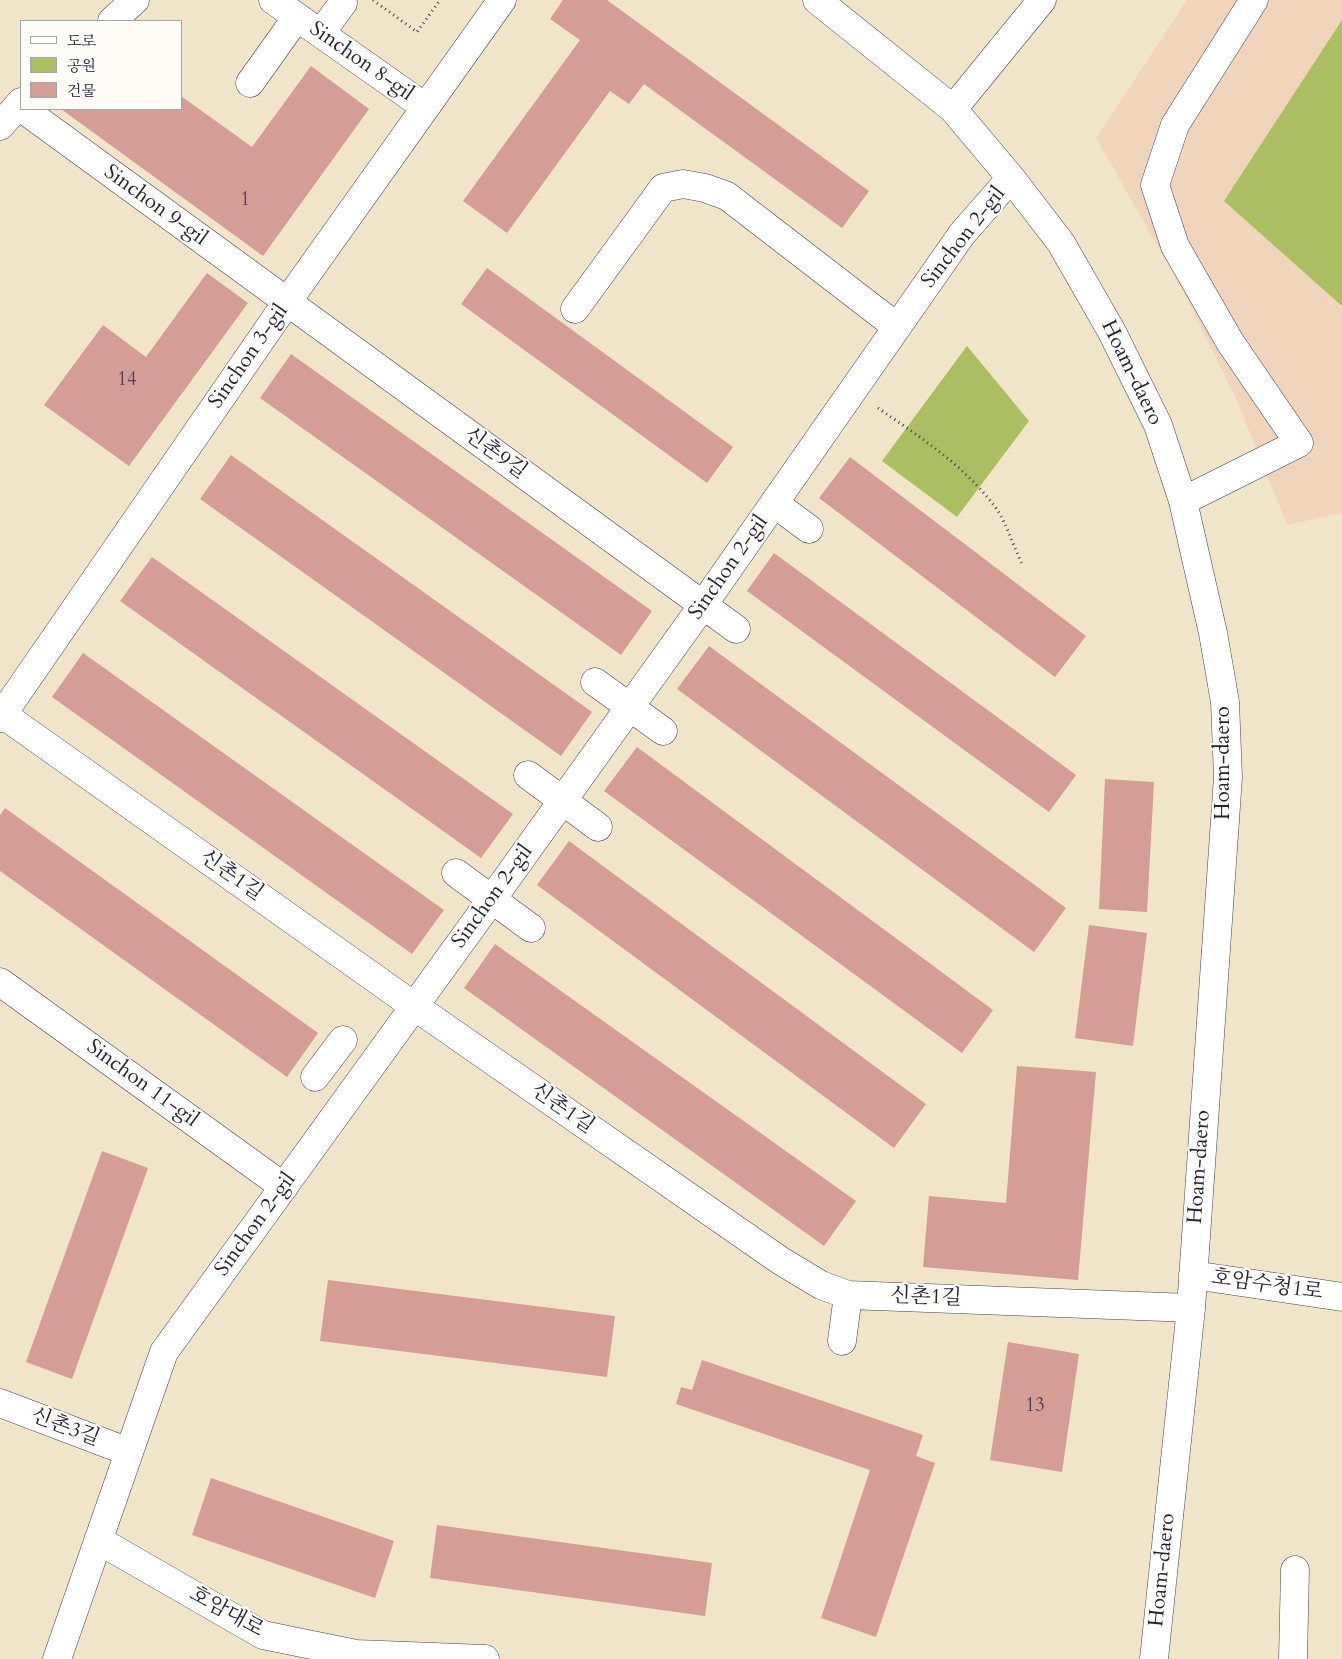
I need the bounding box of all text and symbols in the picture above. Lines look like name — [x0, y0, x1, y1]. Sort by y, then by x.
street label: Sinchon 8-gil — [304, 17, 418, 107]
legend — [20, 20, 182, 110]
text: 도로 — [67, 31, 96, 51]
text: 공원 — [67, 56, 96, 76]
text: 건물 — [67, 81, 96, 101]
street label: Sinchon 9-gil — [98, 160, 212, 252]
street label: Sinchon 2-gil — [917, 182, 1011, 294]
house number: 1 — [240, 190, 250, 212]
street label: Sinchon 3-gil — [204, 300, 294, 414]
street label: Hoam-daero — [1095, 316, 1167, 430]
house number: 14 — [117, 370, 137, 392]
street label: 신촌9길 — [459, 423, 531, 485]
street label: Sinchon 2-gil — [684, 511, 774, 625]
street label: Hoam-daero — [1211, 706, 1237, 820]
street label: Sinchon 2-gil — [447, 840, 539, 954]
street label: 신촌1길 — [194, 845, 268, 907]
street label: Sinchon 11-gil — [81, 1035, 203, 1133]
street label: 신촌1길 — [525, 1078, 599, 1140]
street label: Hoam-daero — [1183, 1109, 1217, 1225]
street label: Sinchon 2-gil — [210, 1168, 302, 1282]
street label: 호암수청1로 — [1210, 1266, 1324, 1306]
street label: 신촌1길 — [890, 1284, 962, 1312]
house number: 13 — [1025, 1396, 1045, 1418]
street label: 신촌3길 — [27, 1403, 103, 1453]
street label: Hoam-daero — [1145, 1512, 1181, 1628]
street label: 호암대로 — [184, 1582, 268, 1644]

